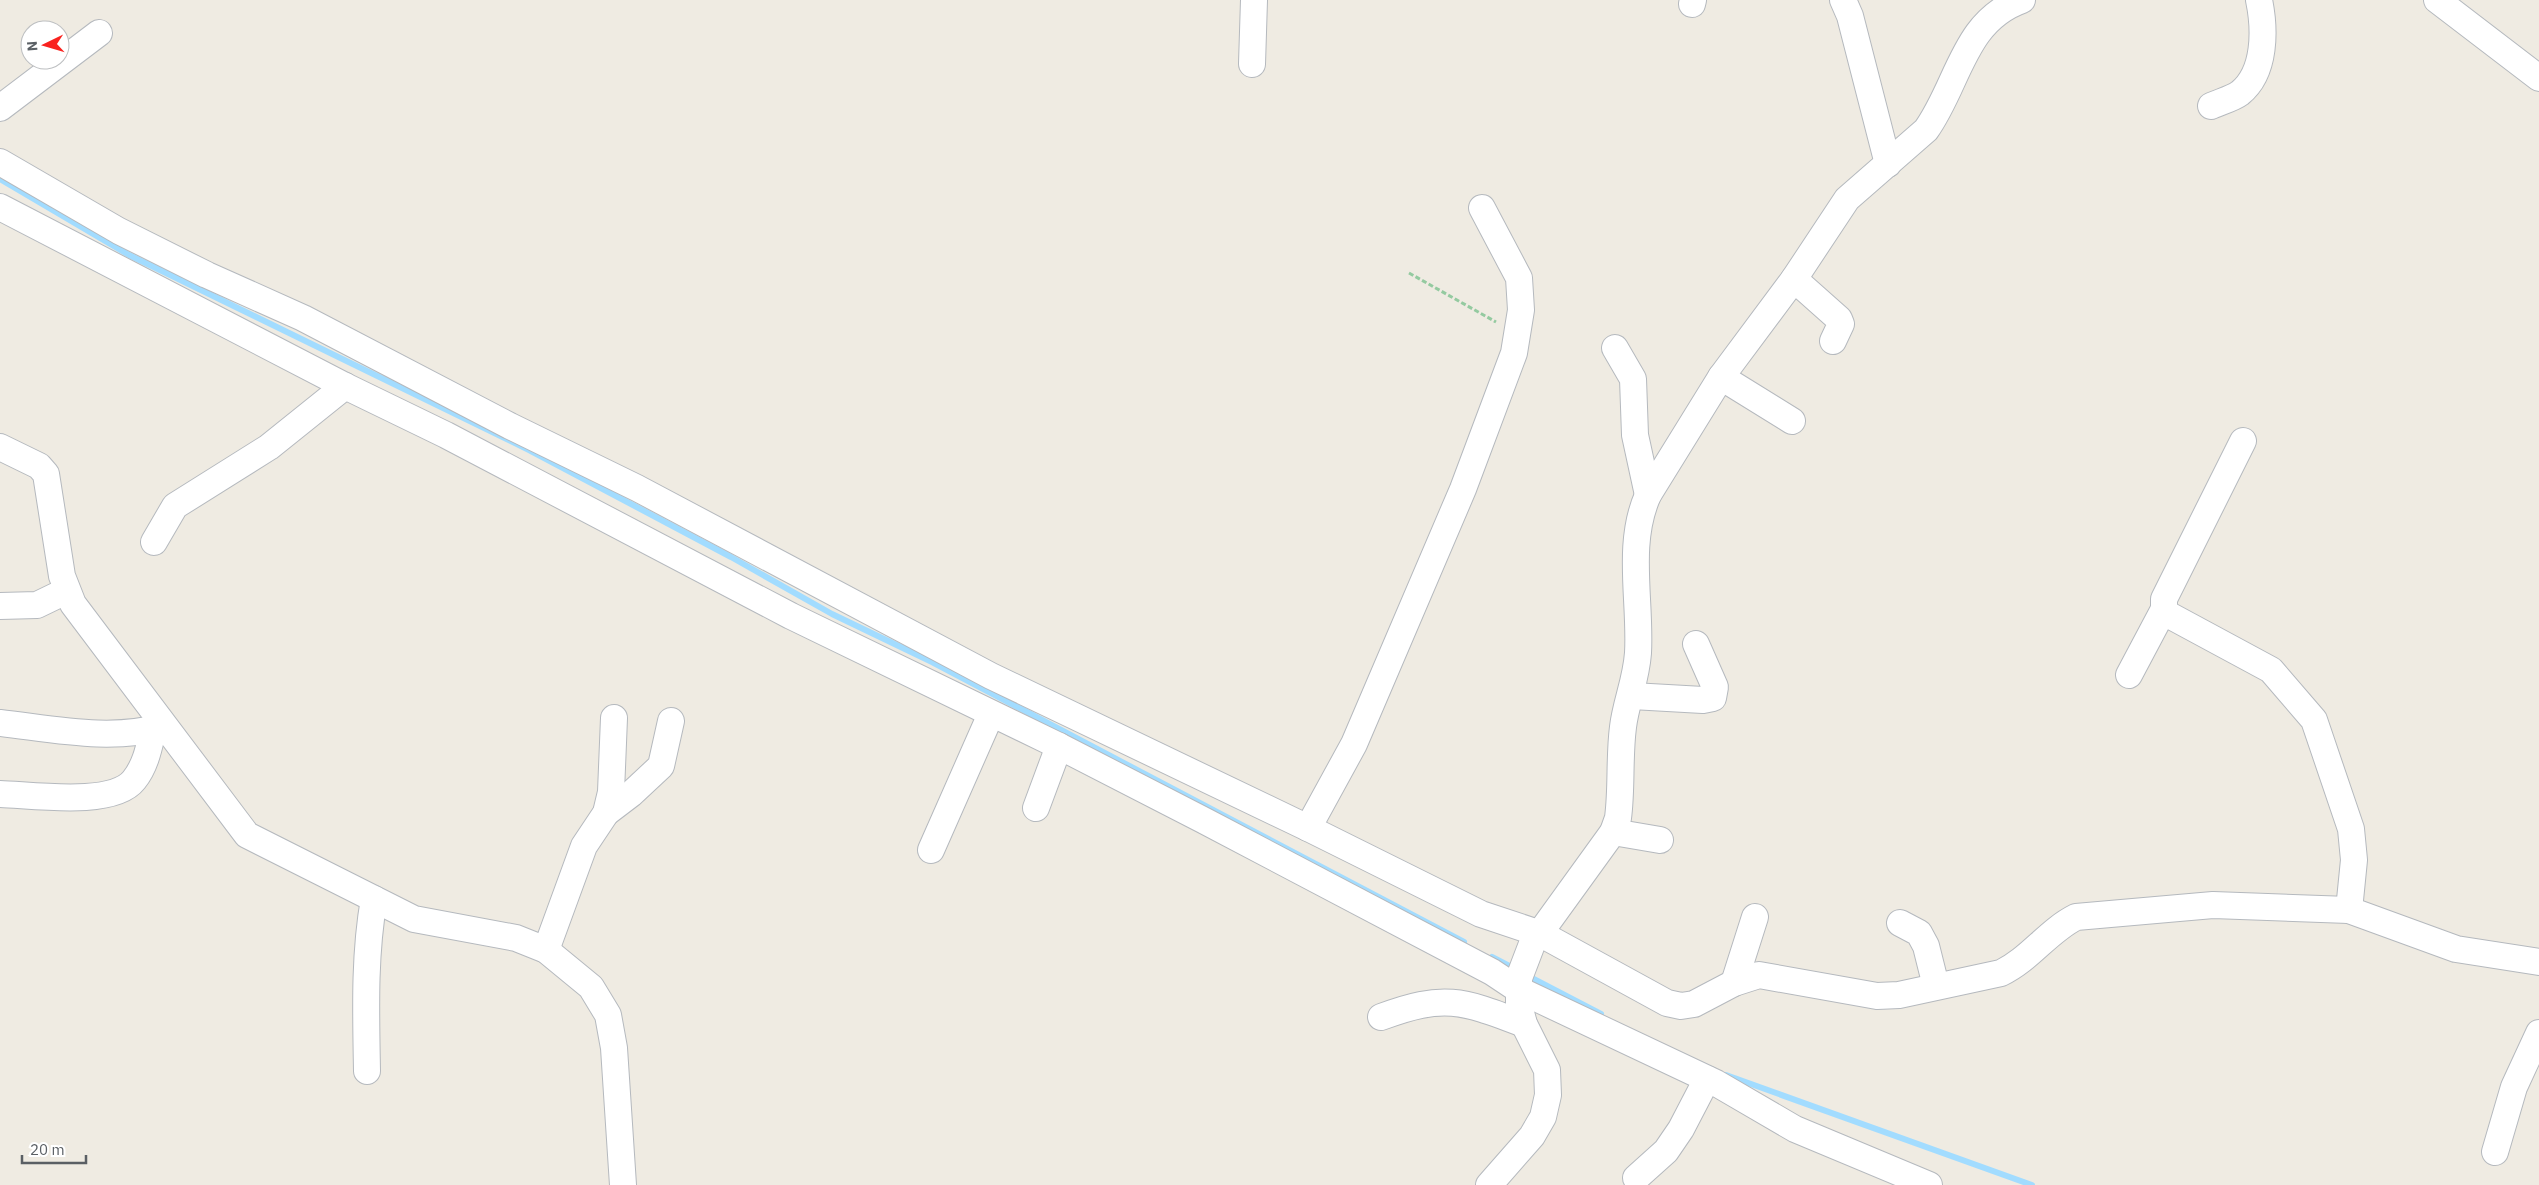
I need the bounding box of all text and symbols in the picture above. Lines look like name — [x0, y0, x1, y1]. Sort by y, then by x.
north arrow — [20, 20, 70, 70]
text: N — [23, 40, 41, 52]
scale bar — [22, 1132, 86, 1164]
text: 20 m — [30, 1140, 65, 1159]

